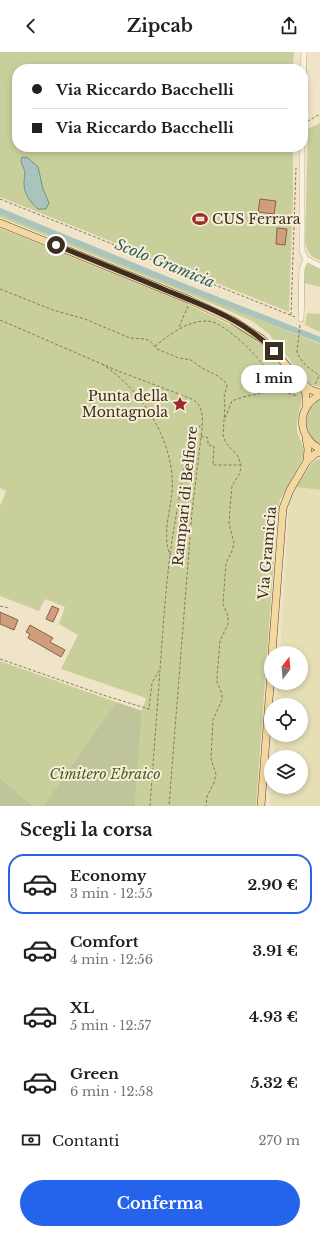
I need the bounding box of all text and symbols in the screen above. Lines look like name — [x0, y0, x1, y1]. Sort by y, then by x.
icon: back — [20, 15, 42, 37]
text: Zipcab — [127, 15, 193, 37]
icon: share — [278, 15, 300, 37]
text: Via Riccardo Bacchelli — [56, 80, 234, 99]
text: Via Riccardo Bacchelli — [56, 118, 234, 137]
sports icon: CUS Ferrara — [191, 210, 209, 228]
place label: CUS Ferrara — [212, 210, 301, 228]
water label: Scolo Gramicia — [112, 234, 218, 292]
route start — [47, 236, 65, 254]
route end — [265, 342, 283, 360]
callout: 1 min — [241, 365, 307, 393]
text: 1 min — [255, 370, 293, 387]
place label: Punta della Montagnola — [82, 387, 168, 421]
place icon: Punta della Montagnola — [171, 395, 189, 413]
street label: Rampari di Belfiore — [169, 425, 201, 567]
street label: Via Gramicia — [254, 505, 280, 601]
north arrow — [264, 646, 308, 690]
map controls — [264, 646, 308, 794]
button: locate — [264, 698, 308, 742]
button: layers — [264, 750, 308, 794]
park label: Cimitero Ebraico — [49, 765, 161, 783]
text: Scegli la corsa — [20, 819, 153, 841]
icon: car — [22, 866, 58, 902]
text: Economy — [70, 866, 147, 885]
text: 2.90 € — [247, 875, 298, 894]
text: 3 min · 12:55 — [70, 885, 153, 902]
icon: car — [22, 932, 58, 968]
text: Comfort — [70, 932, 138, 951]
text: 3.91 € — [252, 941, 298, 960]
text: 4 min · 12:56 — [70, 951, 153, 968]
icon: car — [22, 998, 58, 1034]
text: XL — [70, 998, 94, 1017]
text: 4.93 € — [249, 1007, 298, 1026]
text: 5 min · 12:57 — [70, 1017, 151, 1034]
icon: car — [22, 1064, 58, 1100]
text: Green — [70, 1064, 119, 1083]
text: 5.32 € — [250, 1073, 298, 1092]
text: 6 min · 12:58 — [70, 1083, 153, 1100]
icon: cash — [20, 1129, 42, 1151]
text: Contanti — [52, 1131, 119, 1150]
text: 270 m — [259, 1132, 300, 1149]
button: Conferma — [20, 1180, 300, 1226]

